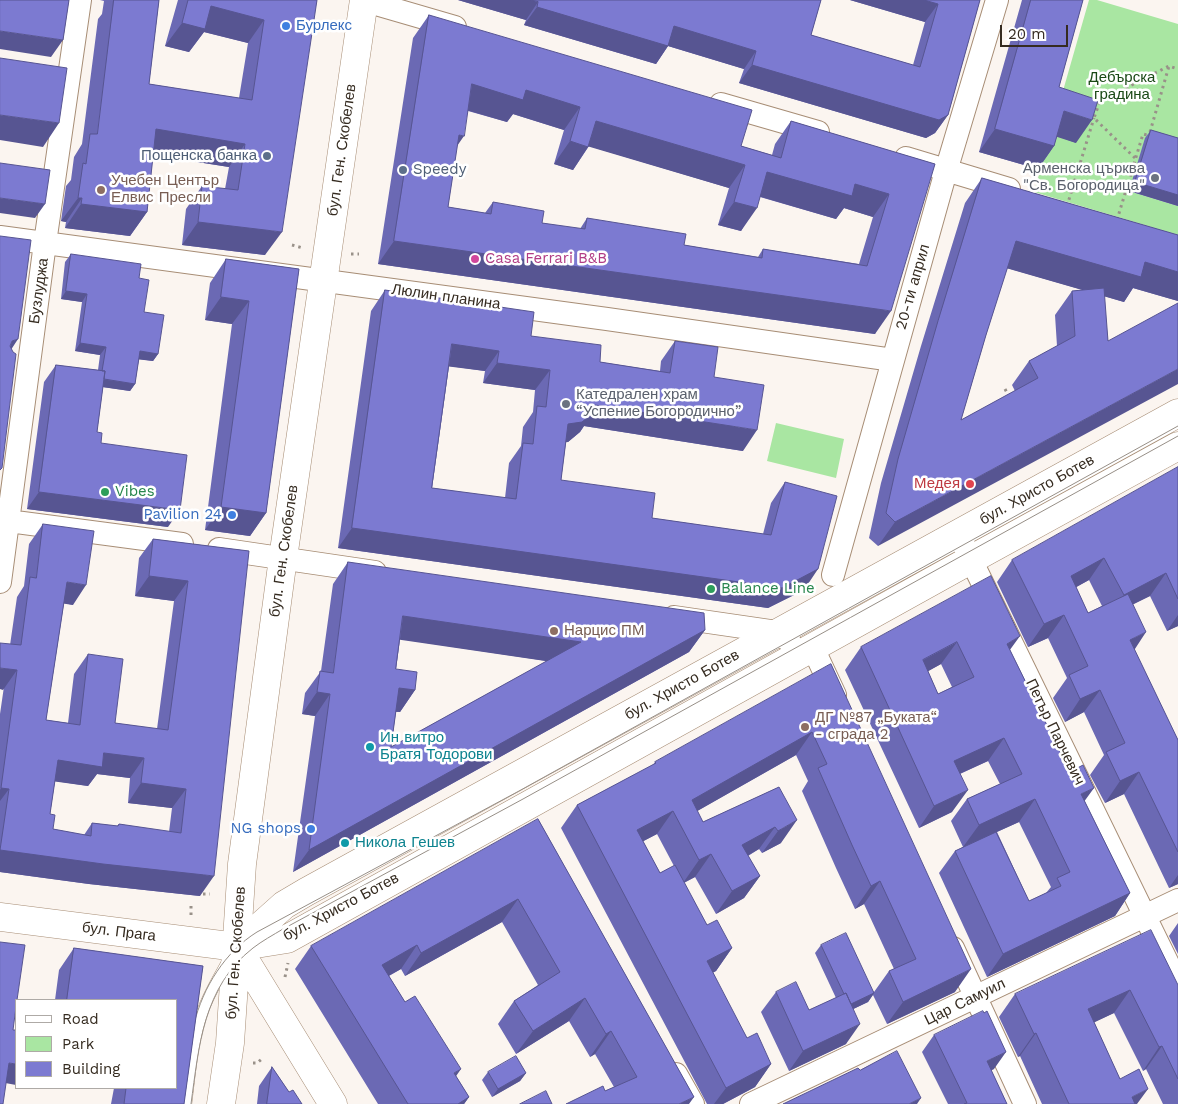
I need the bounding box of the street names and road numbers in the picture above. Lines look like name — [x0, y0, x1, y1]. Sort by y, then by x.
street label: бул. Ген. Скобелев — [324, 83, 360, 217]
street label: 20-ти април — [892, 242, 934, 332]
street label: Бузлуджа — [25, 257, 53, 325]
street label: Люлин планина — [390, 280, 502, 314]
street label: бул. Христо Ботев — [976, 451, 1098, 529]
street label: бул. Ген. Скобелев — [266, 484, 302, 618]
street label: бул. Христо Ботев — [621, 646, 743, 724]
street label: Петър Парчевич — [1022, 676, 1088, 788]
street label: бул. Христо Ботев — [280, 869, 402, 945]
street label: бул. Ген. Скобелев — [222, 886, 250, 1020]
street label: бул. Прага — [81, 919, 157, 945]
street label: Цар Самуил — [922, 975, 1008, 1029]

